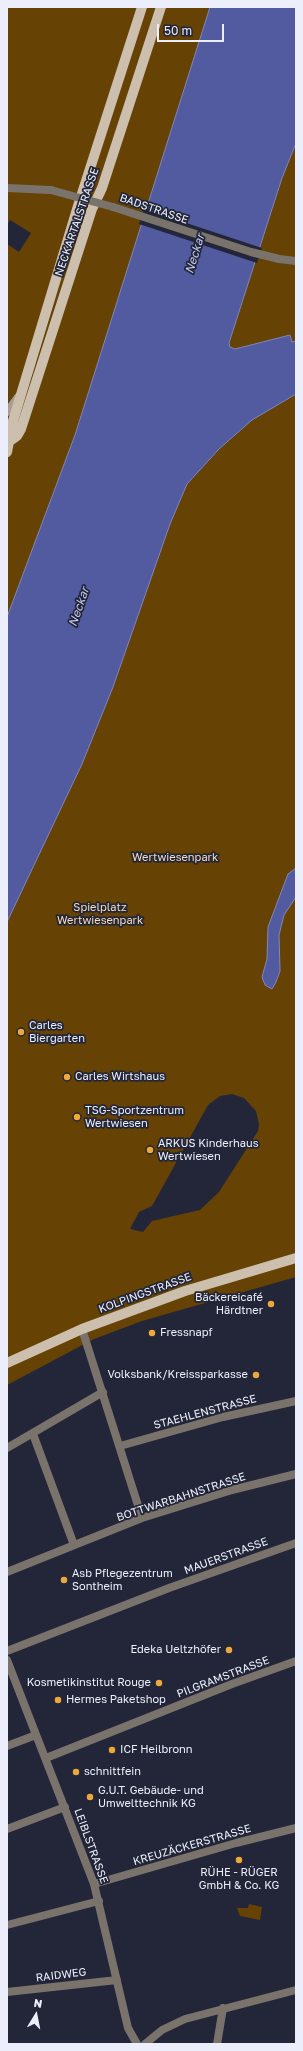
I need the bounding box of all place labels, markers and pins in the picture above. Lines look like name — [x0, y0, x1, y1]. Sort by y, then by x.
place label: Carles Biergarten — [29, 1019, 85, 1045]
marker: Carles Biergarten — [16, 1027, 26, 1037]
place label: Carles Wirtshaus — [75, 1070, 165, 1084]
marker: Carles Wirtshaus — [62, 1072, 72, 1082]
place label: TSG-Sportzentrum Wertwiesen — [85, 1104, 184, 1130]
marker: TSG-Sportzentrum Wertwiesen — [72, 1112, 82, 1122]
place label: ARKUS Kinderhaus Wertwiesen — [158, 1137, 258, 1163]
marker: ARKUS Kinderhaus Wertwiesen — [145, 1145, 155, 1155]
place label: Bäckereicafé Härdtner — [195, 1291, 263, 1317]
marker: Bäckereicafé Härdtner — [266, 1299, 276, 1309]
place label: Fressnapf — [160, 1326, 212, 1340]
marker: Fressnapf — [147, 1328, 157, 1338]
place label: Volksbank/Kreissparkasse — [107, 1368, 248, 1382]
marker: Volksbank/Kreissparkasse — [251, 1370, 261, 1380]
place label: Asb Pflegezentrum Sontheim — [72, 1567, 173, 1593]
marker: Asb Pflegezentrum Sontheim — [59, 1575, 69, 1585]
place label: Edeka Ueltzhöfer — [130, 1643, 221, 1657]
marker: Edeka Ueltzhöfer — [224, 1645, 234, 1655]
place label: Kosmetikinstitut Rouge — [27, 1676, 151, 1690]
marker: Kosmetikinstitut Rouge — [154, 1678, 164, 1688]
place label: Hermes Paketshop — [66, 1693, 166, 1707]
marker: Hermes Paketshop — [53, 1695, 63, 1705]
place label: ICF Heilbronn — [120, 1743, 193, 1757]
marker: ICF Heilbronn — [107, 1745, 117, 1755]
place label: schnittfein — [84, 1765, 141, 1779]
marker: schnittfein — [71, 1767, 81, 1777]
place label: G.U.T. Gebäude- und Umwelttechnik KG — [98, 1784, 204, 1810]
marker: G.U.T. Gebäude- und Umwelttechnik KG — [85, 1792, 95, 1802]
marker: RÜHE - RÜGER GmbH & Co. KG — [234, 1855, 244, 1865]
place label: RÜHE - RÜGER GmbH & Co. KG — [199, 1866, 279, 1892]

